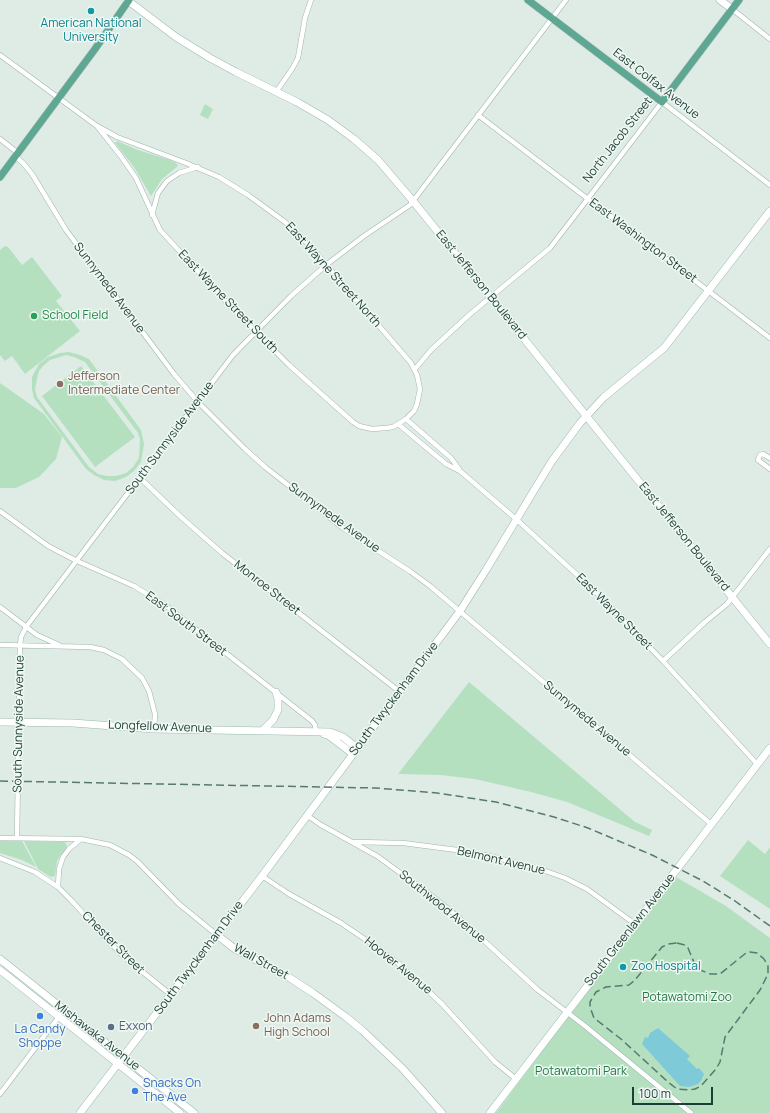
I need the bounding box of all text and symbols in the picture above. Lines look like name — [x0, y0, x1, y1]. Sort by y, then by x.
marker: American National University — [86, 6, 96, 16]
place label: American National University — [41, 17, 141, 45]
street label: East Colfax Avenue — [610, 46, 702, 122]
street label: North Jacob Street — [580, 94, 656, 186]
street label: East Washington Street — [586, 196, 700, 286]
street label: East Wayne Street North — [282, 220, 384, 330]
street label: East Jefferson Boulevard — [433, 228, 529, 342]
street label: Sunnymede Avenue — [70, 240, 148, 336]
street label: East Wayne Street South — [175, 247, 281, 357]
place label: School Field — [42, 309, 108, 323]
marker: School Field — [29, 311, 39, 321]
place label: Jefferson Intermediate Center — [68, 370, 180, 398]
marker: Jefferson Intermediate Center — [55, 379, 65, 389]
street label: South Sunnyside Avenue — [123, 379, 217, 497]
street label: Sunnymede Avenue — [285, 480, 383, 556]
street label: East Jefferson Boulevard — [636, 480, 732, 594]
street label: Monroe Street — [231, 558, 303, 618]
street label: East Wayne Street — [573, 571, 655, 653]
street label: East South Street — [142, 589, 230, 659]
street label: South Twyckenham Drive — [347, 639, 441, 759]
street label: South Sunnyside Avenue — [11, 655, 27, 793]
street label: Sunnymede Avenue — [540, 678, 634, 760]
street label: Longfellow Avenue — [108, 718, 212, 736]
street label: Belmont Avenue — [456, 844, 546, 878]
street label: Southwood Avenue — [396, 868, 488, 946]
street label: South Greenlawn Avenue — [582, 871, 678, 989]
street label: South Twyckenham Drive — [152, 898, 246, 1018]
street label: Chester Street — [79, 909, 147, 977]
street label: Hoover Avenue — [361, 934, 435, 998]
street label: Wall Street — [231, 941, 291, 983]
place label: Zoo Hospital — [631, 960, 701, 974]
marker: Zoo Hospital — [618, 962, 628, 972]
park label: Potawatomi Zoo — [642, 991, 732, 1005]
street label: Mishawaka Avenue — [51, 998, 143, 1074]
marker: La Candy Shoppe — [35, 1011, 45, 1021]
place label: John Adams High School — [264, 1012, 331, 1040]
place label: Exxon — [119, 1020, 152, 1034]
marker: John Adams High School — [251, 1021, 261, 1031]
marker: Exxon — [106, 1022, 116, 1032]
place label: La Candy Shoppe — [15, 1023, 65, 1051]
park label: Potawatomi Park — [535, 1065, 627, 1079]
place label: Snacks On The Ave — [143, 1077, 201, 1105]
scale bar — [634, 1079, 715, 1105]
text: 100 m — [639, 1085, 671, 1102]
marker: Snacks On The Ave — [130, 1086, 140, 1096]

